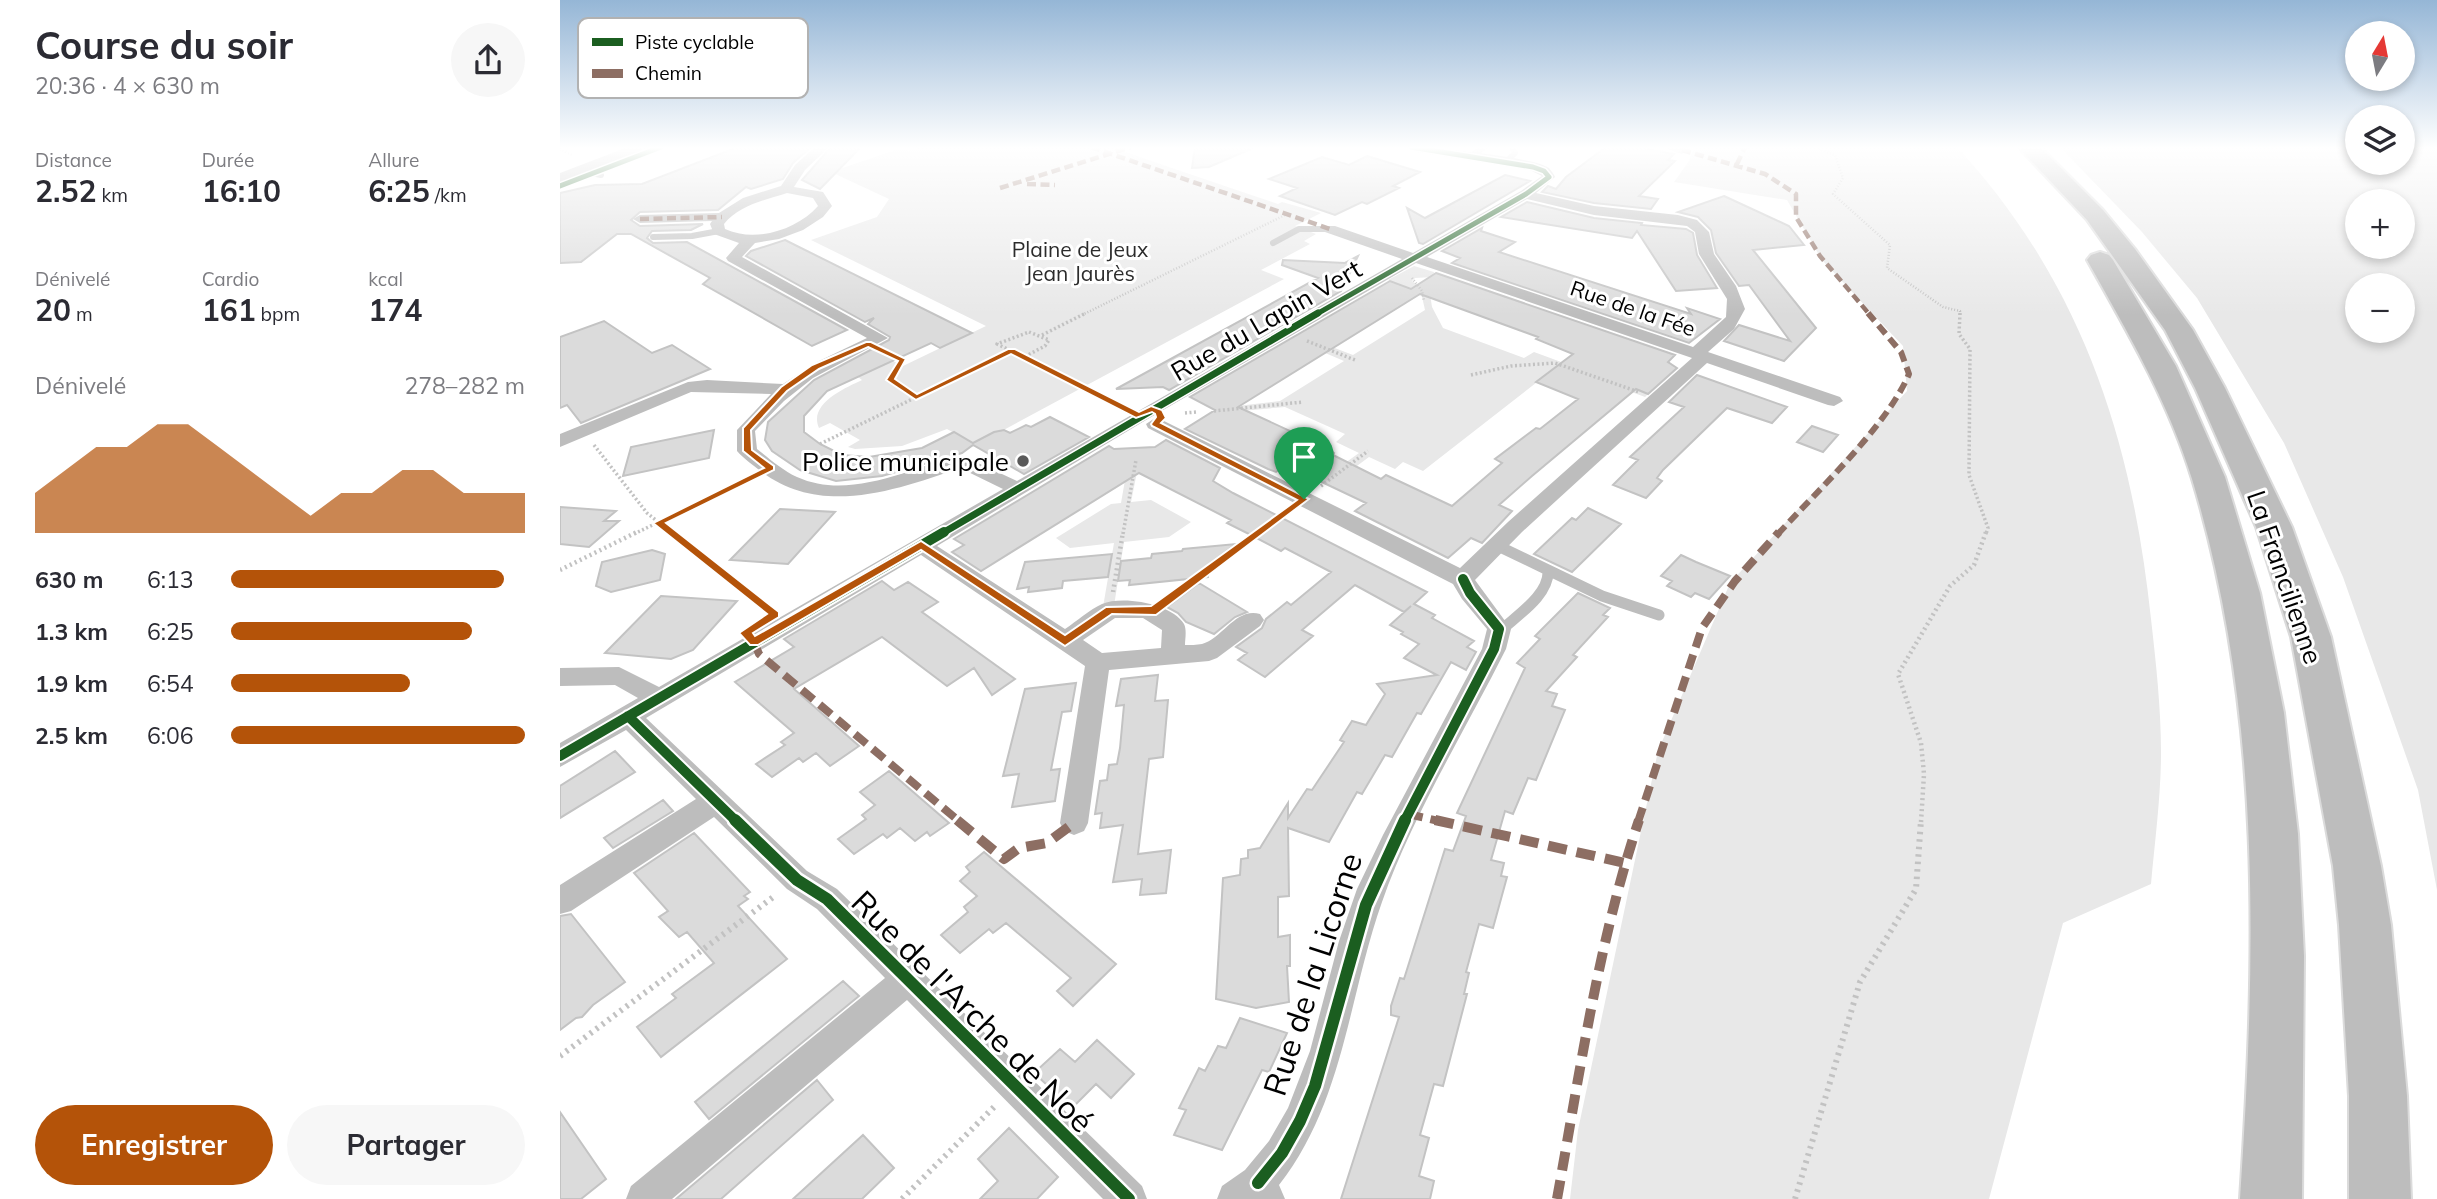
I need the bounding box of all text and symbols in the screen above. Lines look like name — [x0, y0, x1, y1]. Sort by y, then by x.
legend — [578, 18, 808, 98]
text: Course du soir — [35, 21, 293, 69]
north arrow — [2345, 21, 2415, 91]
map controls — [2345, 21, 2415, 343]
button: share — [451, 23, 525, 97]
text: Piste cyclable — [635, 30, 754, 54]
text: Chemin — [635, 61, 702, 85]
text: 20:36 · 4 × 630 m — [35, 71, 220, 100]
button: layers — [2345, 105, 2415, 175]
text: Distance — [35, 148, 112, 172]
text: Durée — [202, 148, 254, 172]
text: Allure — [368, 148, 419, 172]
text: 2.52 — [35, 172, 96, 210]
text: 16:10 — [202, 172, 281, 210]
text: 6:25 — [368, 172, 430, 210]
text: km — [96, 183, 128, 207]
text: /km — [430, 183, 467, 207]
button: + — [2345, 189, 2415, 259]
park label: Plaine de Jeux Jean Jaurès — [1012, 236, 1148, 286]
street label: Rue du Lapin Vert — [1165, 252, 1367, 388]
text: Dénivelé — [35, 267, 110, 291]
text: Cardio — [202, 267, 259, 291]
text: kcal — [368, 267, 403, 291]
button: − — [2345, 273, 2415, 343]
street label: Rue de la Fée — [1567, 274, 1699, 342]
text: 20 — [35, 291, 71, 329]
text: 161 — [202, 291, 256, 329]
text: 174 — [368, 291, 422, 329]
text: m — [71, 302, 93, 326]
text: bpm — [256, 302, 300, 326]
text: Dénivelé — [35, 371, 126, 400]
text: 278–282 m — [404, 371, 525, 400]
pin — [1274, 427, 1334, 499]
icon: arrive — [1285, 438, 1323, 476]
place label: Police municipale — [802, 445, 1009, 478]
marker: Police municipale — [1015, 453, 1031, 469]
street label: La Francilienne — [2240, 486, 2330, 668]
text: 630 m — [35, 565, 103, 594]
text: 6:13 — [147, 565, 194, 594]
text: 1.3 km — [35, 617, 108, 646]
text: 6:25 — [147, 617, 194, 646]
text: 1.9 km — [35, 669, 108, 698]
text: 6:54 — [147, 669, 194, 698]
text: 2.5 km — [35, 721, 108, 750]
text: 6:06 — [147, 721, 194, 750]
street label: Rue de la Licorne — [1254, 847, 1370, 1101]
street label: Rue de l'Arche de Noé — [844, 882, 1102, 1140]
button: Enregistrer — [35, 1105, 273, 1185]
button: Partager — [287, 1105, 525, 1185]

